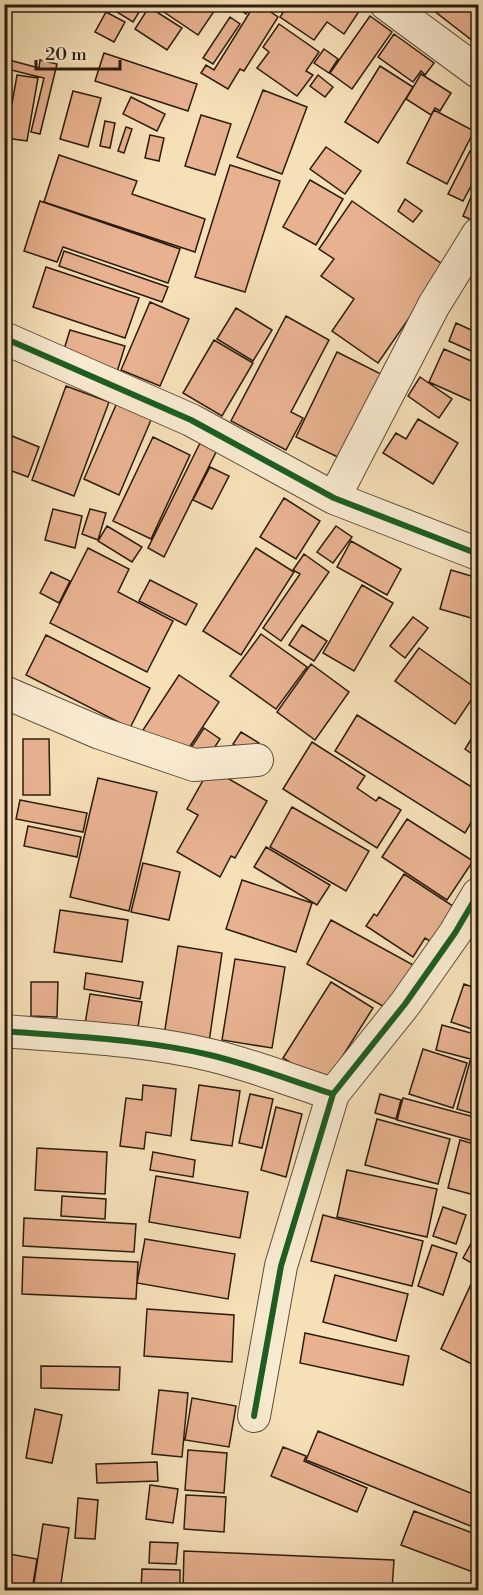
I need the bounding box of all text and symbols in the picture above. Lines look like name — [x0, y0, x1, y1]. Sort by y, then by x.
scale bar — [36, 33, 120, 71]
text: 20 m — [45, 43, 87, 66]

